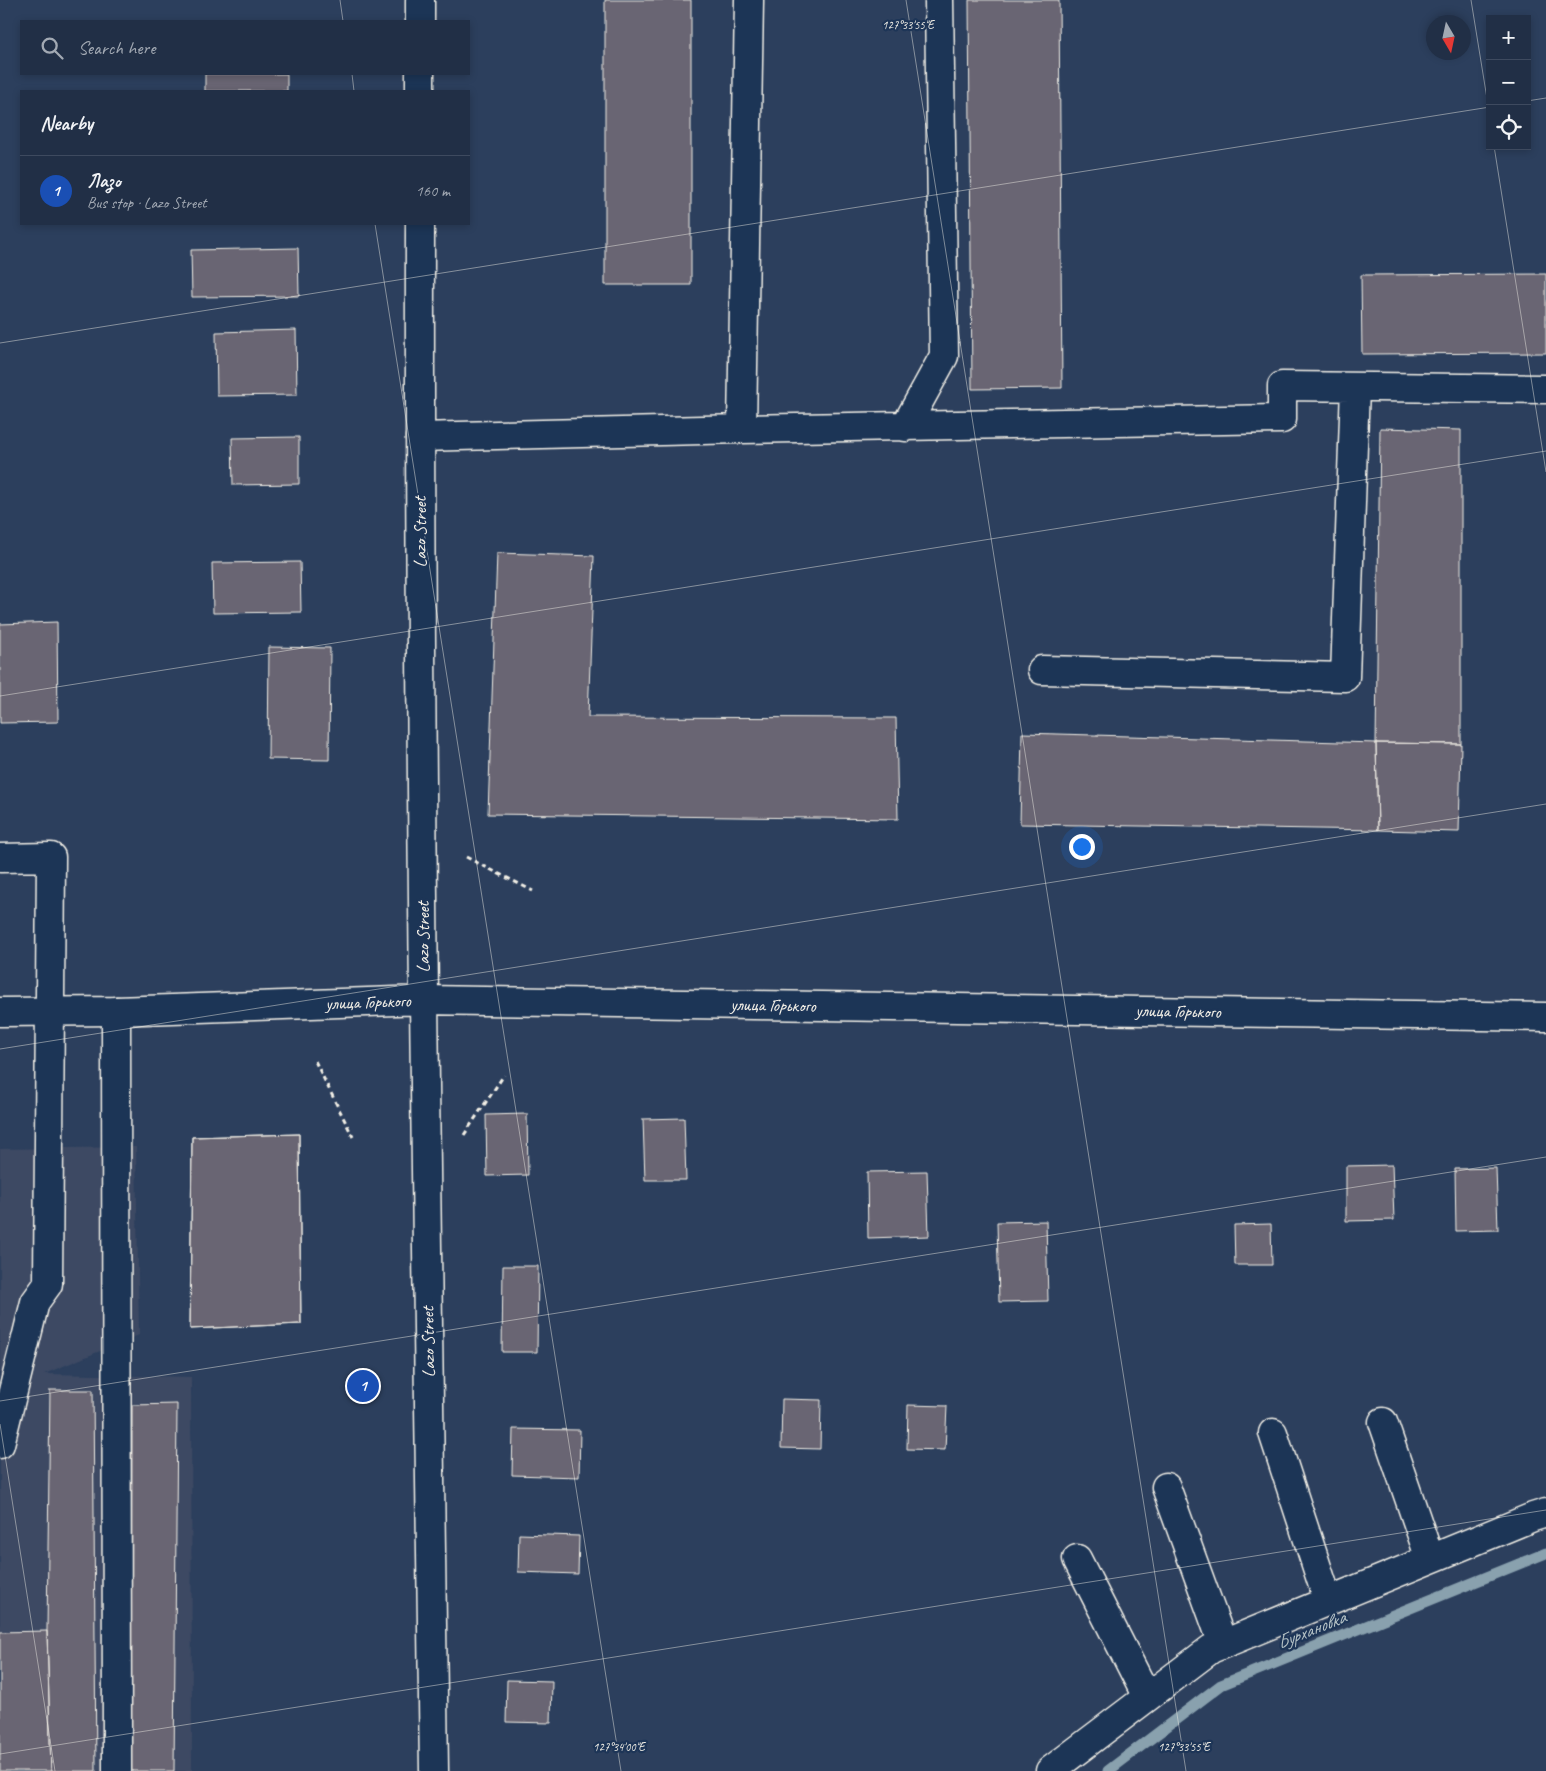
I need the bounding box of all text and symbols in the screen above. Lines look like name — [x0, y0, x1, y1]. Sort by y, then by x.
north arrow — [1426, 15, 1471, 60]
map controls — [1486, 15, 1531, 150]
button: + — [1486, 15, 1531, 60]
text: 127°33'55"E — [882, 17, 936, 33]
search box — [20, 20, 470, 75]
icon: search — [38, 34, 66, 62]
text: Search here — [78, 36, 155, 60]
button: − — [1486, 60, 1531, 105]
button: locate — [1486, 105, 1531, 150]
text: Nearby — [40, 110, 93, 136]
text: Лазо — [87, 169, 121, 193]
text: 1 — [52, 181, 60, 201]
text: 160 m — [416, 181, 450, 201]
text: Bus stop · Lazo Street — [87, 193, 207, 213]
street label: Lazo Street — [409, 495, 431, 567]
your location — [1069, 834, 1095, 860]
street label: Lazo Street — [412, 900, 434, 972]
street label: улица Горького — [324, 989, 413, 1015]
street label: улица Горького — [729, 993, 818, 1017]
street label: улица Горького — [1134, 999, 1223, 1023]
street label: Lazo Street — [416, 1304, 440, 1378]
pin: 1 — [347, 1367, 379, 1405]
water label: Бурхановка — [1273, 1605, 1351, 1655]
text: 127°34'00"E — [593, 1739, 647, 1755]
text: 127°33'55"E — [1158, 1739, 1212, 1755]

